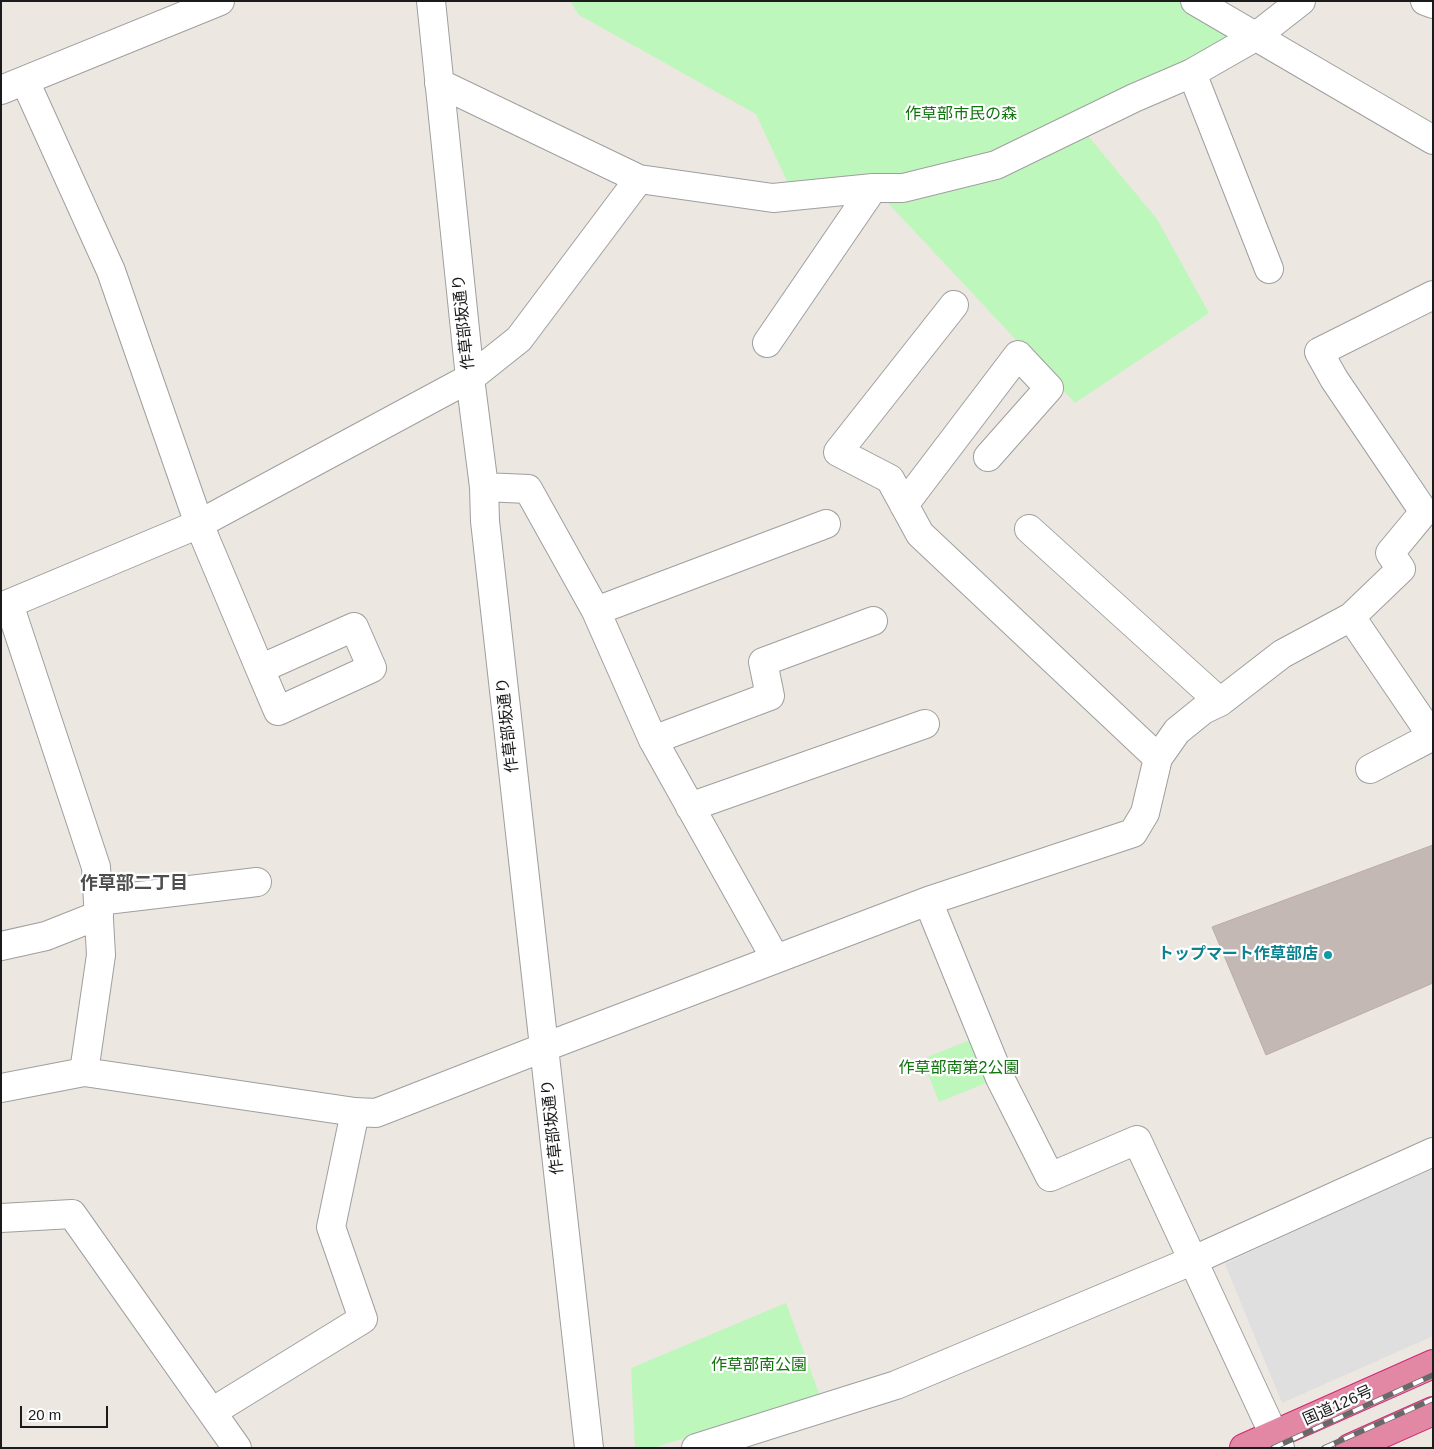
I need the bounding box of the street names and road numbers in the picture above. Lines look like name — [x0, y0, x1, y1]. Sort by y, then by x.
street label: 作草部坂通り — [449, 273, 479, 371]
street label: 作草部坂通り — [493, 676, 523, 774]
street label: 作草部坂通り — [538, 1078, 568, 1176]
street label: 国道126号 — [1300, 1382, 1376, 1430]

